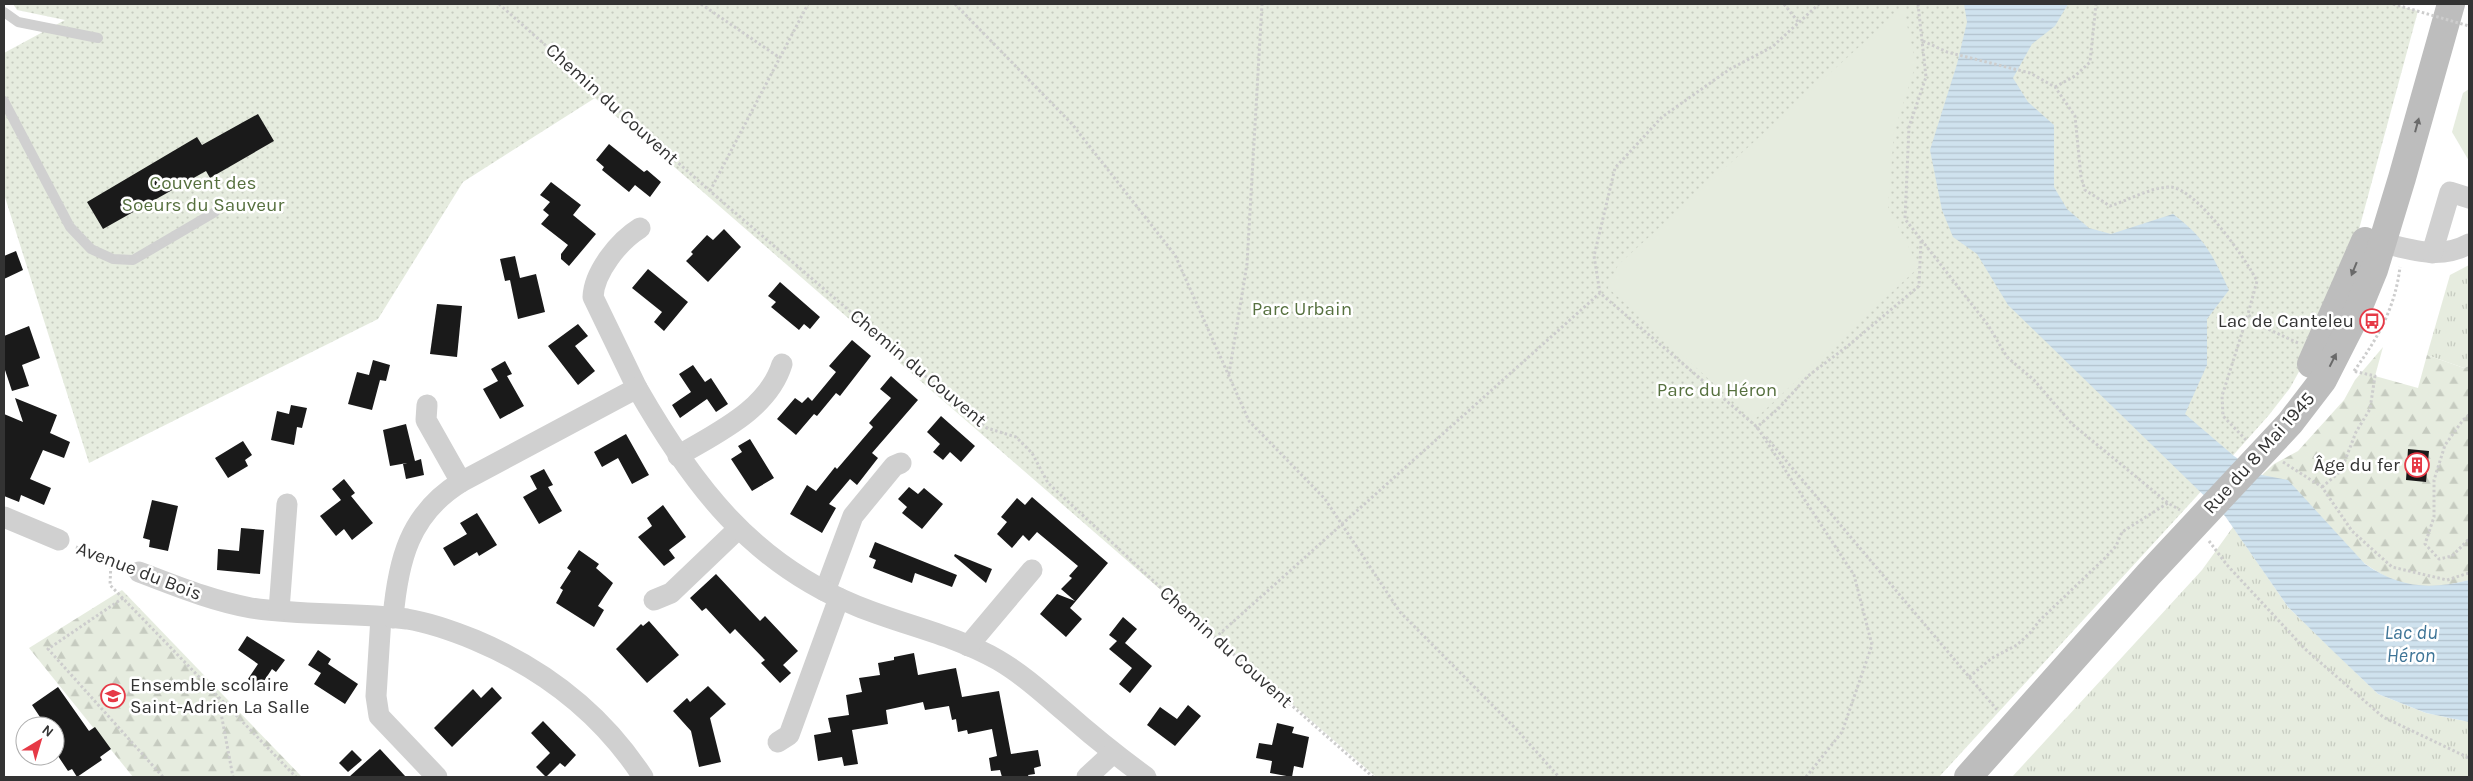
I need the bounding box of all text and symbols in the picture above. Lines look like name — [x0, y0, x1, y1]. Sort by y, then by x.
street label: Chemin du Couvent — [541, 39, 683, 169]
one-way arrow — [2413, 117, 2421, 133]
park label: Couvent des Soeurs du Sauveur — [122, 172, 285, 216]
one-way arrow — [2350, 262, 2358, 277]
park label: Parc Urbain — [1252, 298, 1352, 320]
street label: Chemin du Couvent — [845, 305, 991, 431]
bus stop icon: Lac de Canteleu — [2359, 308, 2385, 334]
place label: Lac de Canteleu — [2218, 310, 2354, 332]
one-way arrow — [2329, 353, 2337, 367]
park label: Parc du Héron — [1657, 379, 1777, 401]
street label: Rue du 8 Mai 1945 — [2199, 388, 2319, 518]
building icon: Âge du fer — [2404, 452, 2430, 478]
place label: Âge du fer — [2314, 454, 2400, 476]
street label: Avenue du Bois — [73, 537, 205, 605]
street label: Chemin du Couvent — [1155, 582, 1297, 712]
water label: Lac du Héron — [2384, 621, 2438, 667]
place label: Ensemble scolaire Saint-Adrien La Salle — [130, 674, 309, 718]
school or university icon: Ensemble scolaire Saint-Adrien La Salle — [100, 683, 126, 709]
north arrow — [15, 716, 65, 766]
text: N — [39, 721, 57, 741]

